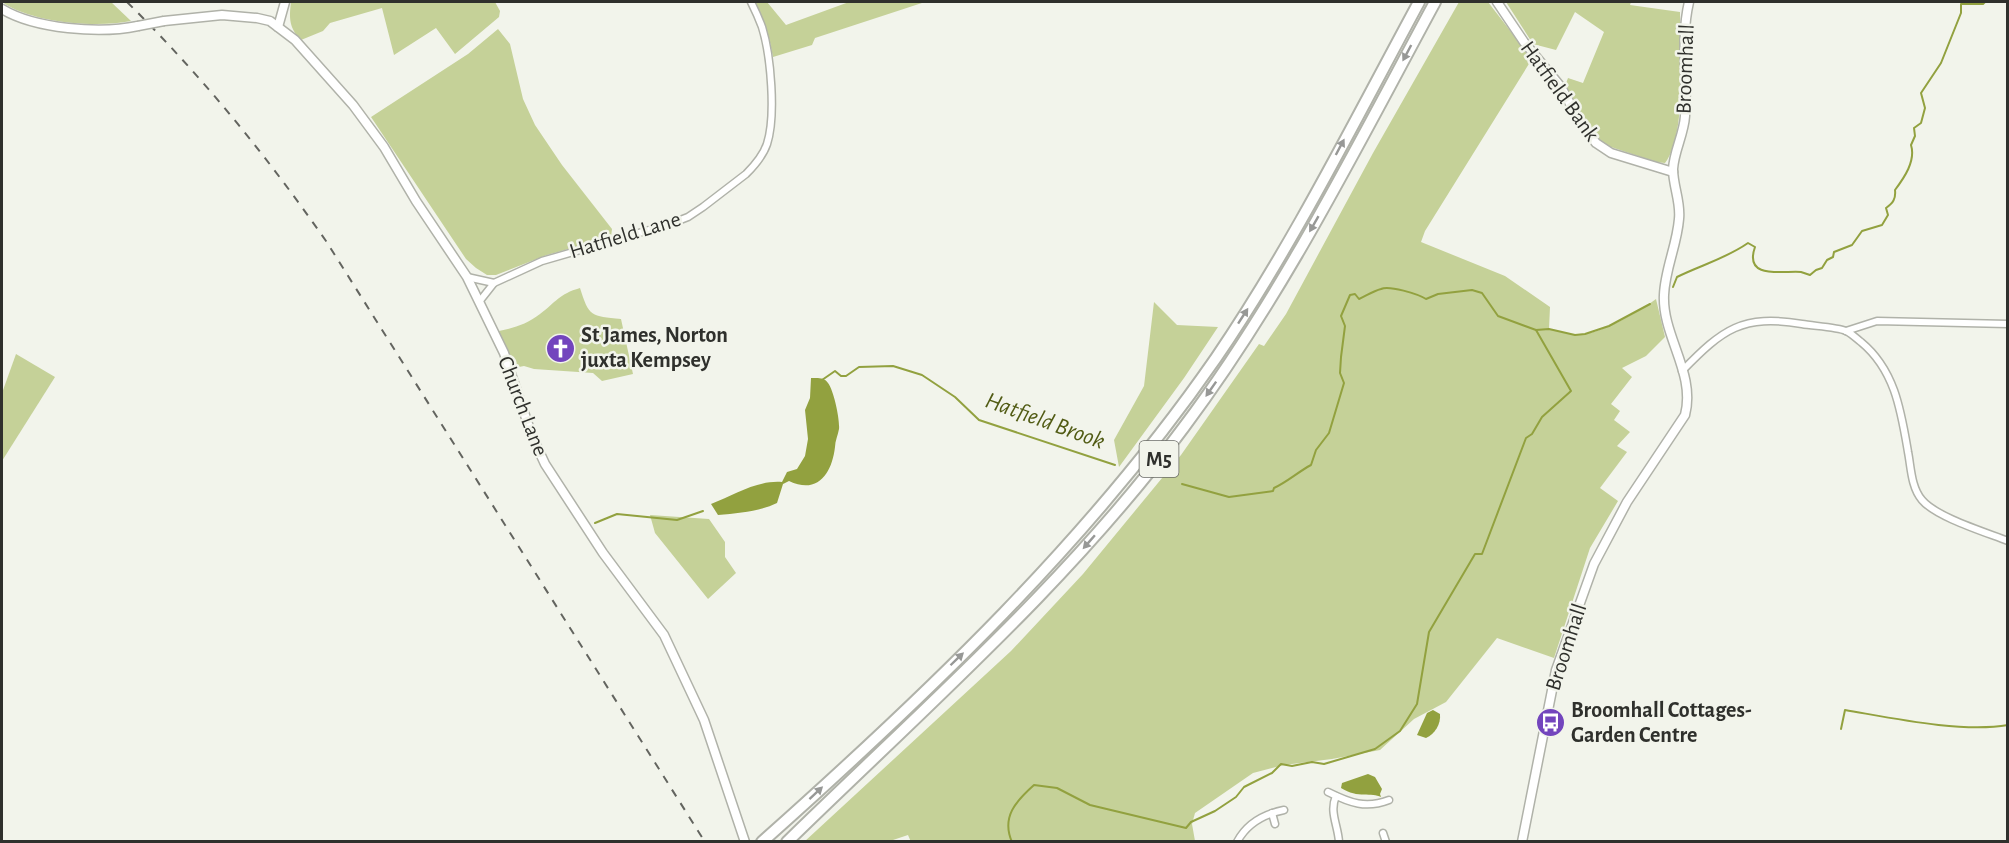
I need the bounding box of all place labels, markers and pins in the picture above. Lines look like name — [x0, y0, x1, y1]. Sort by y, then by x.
place label: St James, Norton juxta Kempsey — [581, 324, 728, 372]
church icon: St James, Norton juxta Kempsey — [544, 332, 576, 364]
place label: Broomhall Cottages- Garden Centre — [1571, 699, 1752, 746]
bus stop icon: Broomhall Cottages- Garden Centre — [1534, 707, 1566, 739]

